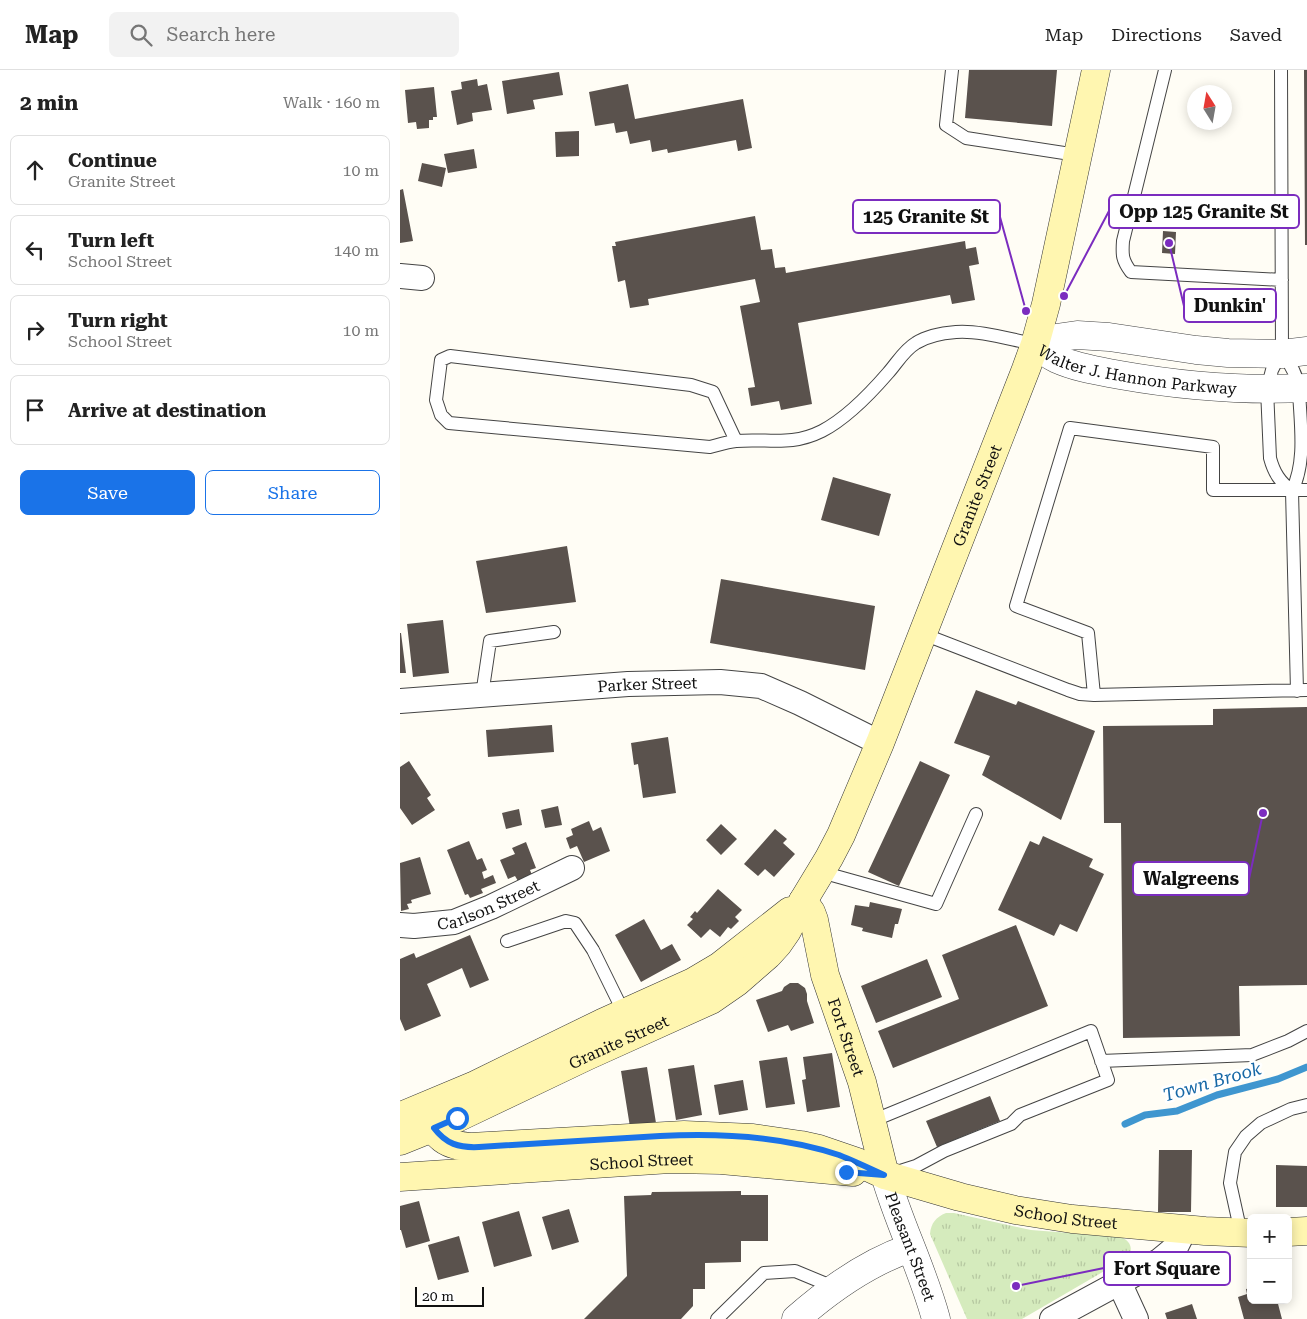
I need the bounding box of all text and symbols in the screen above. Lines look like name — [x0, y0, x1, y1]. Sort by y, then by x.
search box — [109, 12, 459, 57]
text: Map — [25, 21, 79, 49]
icon: search — [127, 21, 155, 49]
text: Search here — [167, 23, 275, 46]
text: Map — [1045, 24, 1083, 45]
text: Directions — [1111, 24, 1202, 45]
text: Saved — [1230, 24, 1282, 45]
north arrow — [1187, 85, 1232, 130]
text: 2 min — [20, 91, 78, 115]
text: Walk · 160 m — [283, 93, 380, 112]
text: Continue — [68, 149, 157, 172]
icon: ahead — [21, 156, 49, 184]
text: 10 m — [342, 161, 379, 180]
text: Granite Street — [68, 172, 176, 191]
callout: Opp 125 Granite St — [1109, 195, 1299, 228]
callout: 125 Granite St — [853, 200, 1000, 233]
text: Opp 125 Granite St — [1119, 201, 1289, 222]
text: 125 Granite St — [863, 206, 989, 227]
text: Turn left — [68, 229, 154, 252]
icon: left — [21, 236, 49, 264]
text: 140 m — [333, 241, 379, 260]
text: School Street — [68, 252, 172, 271]
callout: Dunkin' — [1184, 289, 1276, 322]
text: Dunkin' — [1194, 295, 1266, 316]
text: Turn right — [68, 309, 168, 332]
icon: right — [21, 316, 49, 344]
text: 10 m — [342, 321, 379, 340]
text: School Street — [68, 332, 172, 351]
street label: Walter J. Hannon Parkway — [1034, 341, 1238, 398]
icon: arrive — [21, 396, 49, 424]
text: Arrive at destination — [68, 399, 266, 422]
street label: Granite Street — [949, 442, 1006, 549]
button: Save — [20, 470, 195, 515]
button: Share — [205, 470, 380, 515]
street label: Parker Street — [597, 673, 698, 696]
callout: Walgreens — [1133, 862, 1249, 895]
text: Walgreens — [1143, 868, 1239, 889]
street label: Carlson Street — [436, 876, 543, 934]
street label: Fort Street — [824, 996, 868, 1079]
street label: Granite Street — [566, 1011, 672, 1073]
water label: Town Brook — [1160, 1057, 1264, 1106]
route start — [446, 1107, 469, 1130]
street label: School Street — [589, 1150, 694, 1174]
route end — [835, 1161, 858, 1184]
street label: Pleasant Street — [881, 1190, 939, 1304]
street label: School Street — [1013, 1201, 1118, 1233]
map controls — [1247, 1214, 1292, 1304]
button: + — [1247, 1214, 1292, 1259]
callout: Fort Square — [1104, 1252, 1230, 1285]
text: Fort Square — [1114, 1258, 1221, 1279]
button: − — [1247, 1259, 1292, 1304]
scale bar — [415, 1284, 484, 1307]
text: 20 m — [422, 1288, 454, 1304]

